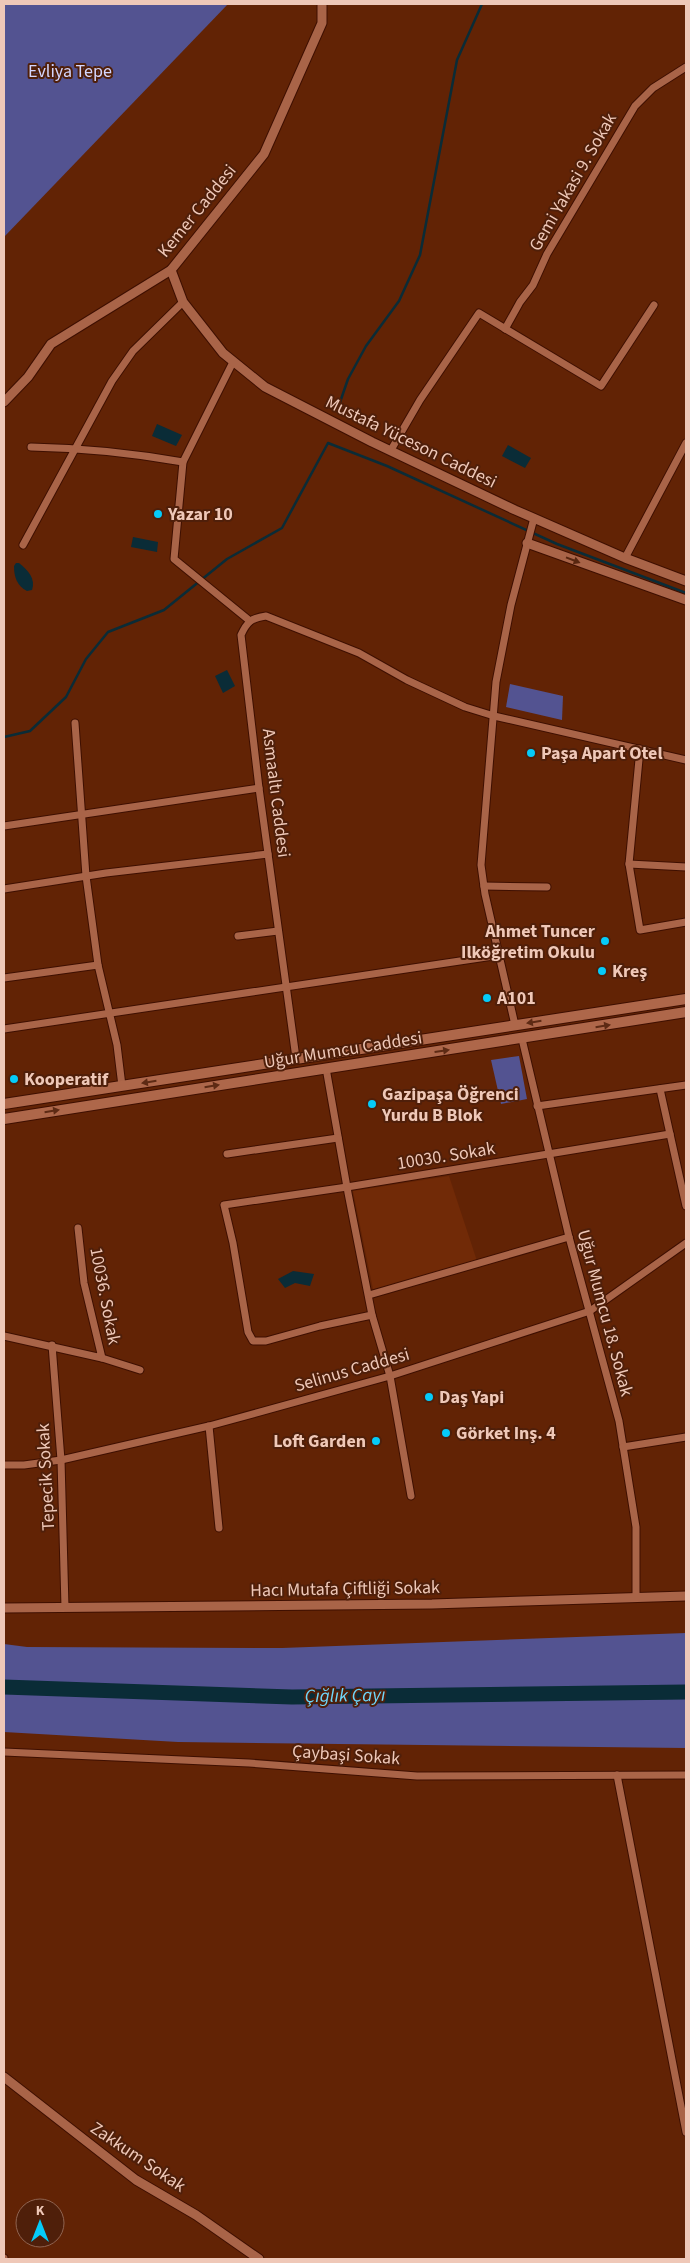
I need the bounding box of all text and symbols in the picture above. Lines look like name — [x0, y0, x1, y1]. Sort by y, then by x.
park label: Evliya Tepe — [28, 59, 112, 84]
street label: Gemi Yakasi 9. Sokak — [523, 108, 623, 256]
street label: Kemer Caddesi — [152, 159, 242, 263]
street label: Mustafa Yüceson Caddesi — [321, 390, 501, 494]
place label: Yazar 10 — [167, 502, 233, 527]
marker: Yazar 10 — [152, 508, 164, 520]
one-way arrow — [566, 556, 581, 564]
street label: Asmaaltı Caddesi — [256, 727, 296, 859]
place label: Paşa Apart Otel — [541, 741, 663, 766]
marker: Paşa Apart Otel — [525, 747, 537, 759]
place label: Ahmet Tuncer Ilköğretim Okulu — [461, 919, 596, 965]
marker: Ahmet Tuncer Ilköğretim Okulu — [599, 935, 611, 947]
place label: Kreş — [612, 959, 647, 984]
marker: Kreş — [596, 965, 608, 977]
place label: A101 — [496, 986, 536, 1011]
marker: A101 — [481, 992, 493, 1004]
one-way arrow — [526, 1019, 542, 1027]
one-way arrow — [595, 1021, 611, 1029]
street label: Uğur Mumcu Caddesi — [262, 1025, 424, 1075]
one-way arrow — [435, 1046, 451, 1054]
place label: Kooperatif — [24, 1067, 109, 1092]
marker: Kooperatif — [8, 1073, 20, 1085]
one-way arrow — [141, 1078, 157, 1086]
one-way arrow — [205, 1082, 221, 1090]
place label: Gazipaşa Öğrenci Yurdu B Blok — [381, 1082, 519, 1128]
marker: Gazipaşa Öğrenci Yurdu B Blok — [366, 1098, 378, 1110]
one-way arrow — [44, 1107, 60, 1115]
street label: 10030. Sokak — [395, 1136, 497, 1176]
street label: Uğur Mumcu 18. Sokak — [571, 1227, 639, 1399]
street label: 10036. Sokak — [83, 1245, 127, 1347]
street label: Selinus Caddesi — [292, 1342, 412, 1398]
place label: Daş Yapi — [439, 1385, 504, 1410]
marker: Daş Yapi — [423, 1391, 435, 1403]
place label: Görket Inş. 4 — [456, 1421, 556, 1446]
street label: Tepecik Sokak — [31, 1423, 61, 1531]
marker: Görket Inş. 4 — [440, 1427, 452, 1439]
place label: Loft Garden — [273, 1429, 366, 1454]
marker: Loft Garden — [370, 1435, 382, 1447]
street label: Hacı Mutafa Çiftliği Sokak — [250, 1575, 440, 1603]
water label: Çığlık Çayı — [304, 1682, 386, 1710]
street label: Çaybaşi Sokak — [291, 1739, 401, 1771]
street label: Zakkum Sokak — [85, 2116, 191, 2198]
north arrow — [15, 2198, 65, 2248]
text: K — [36, 2201, 45, 2221]

